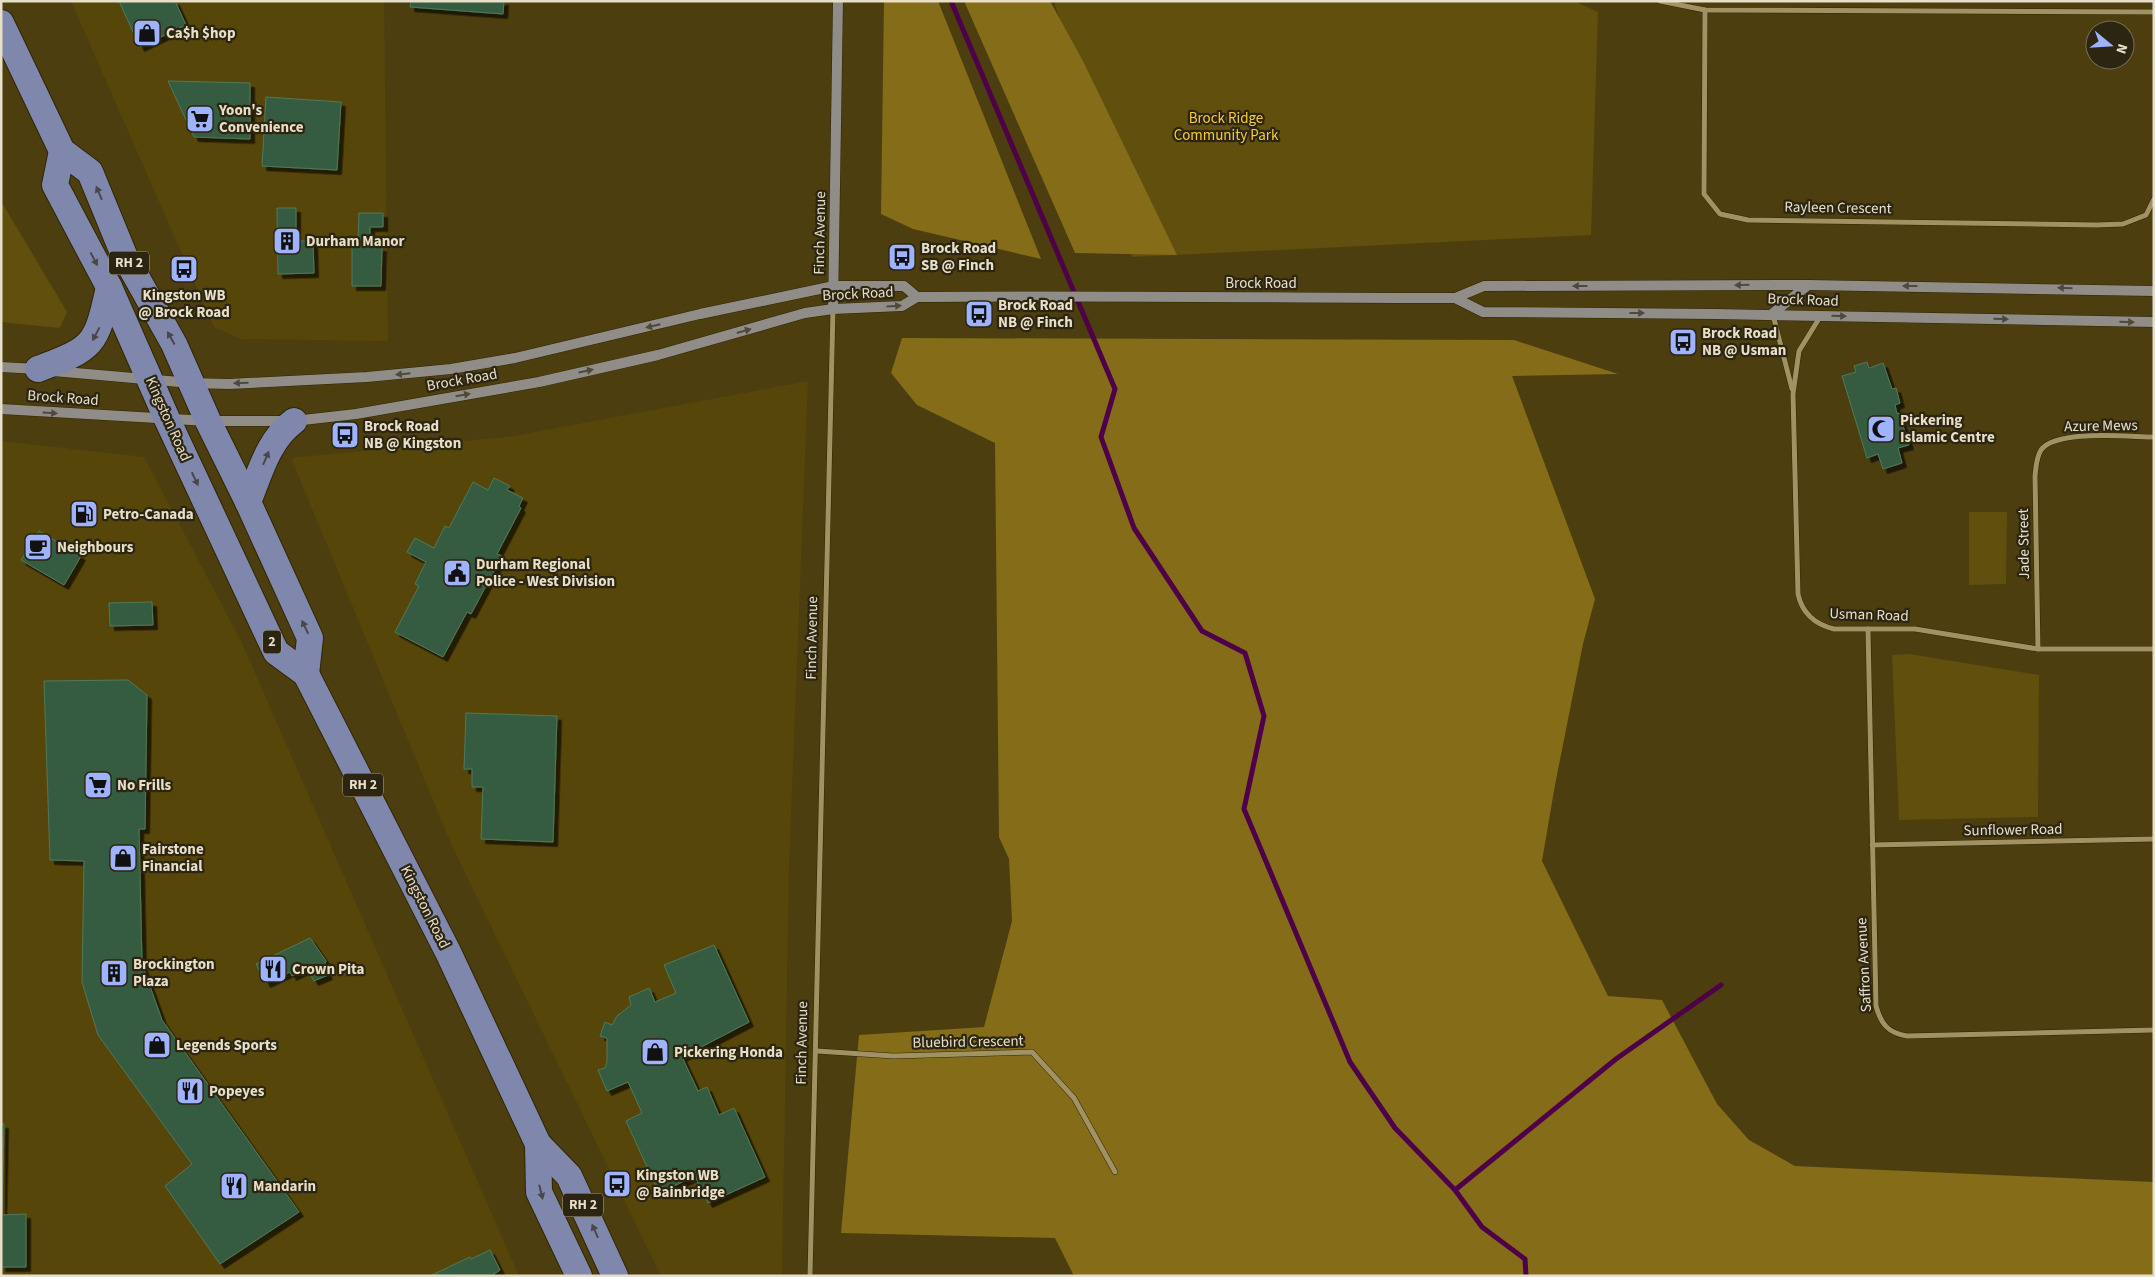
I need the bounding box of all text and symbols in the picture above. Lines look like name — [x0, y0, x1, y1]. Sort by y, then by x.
shop icon: Ca$h $hop — [132, 18, 162, 48]
north arrow — [2085, 20, 2135, 70]
place label: Ca$h $hop — [166, 23, 236, 44]
text: N — [2110, 41, 2132, 56]
place label: Yoon's Convenience — [218, 100, 304, 138]
supermarket icon: Yoon's Convenience — [185, 104, 215, 134]
park label: Brock Ridge Community Park — [1174, 108, 1279, 146]
one-way arrow — [94, 186, 102, 200]
street label: Finch Avenue — [809, 191, 831, 275]
street label: Rayleen Crescent — [1784, 197, 1892, 219]
building icon: Durham Manor — [272, 226, 302, 256]
place label: Durham Manor — [306, 231, 405, 252]
place label: Brock Road SB @ Finch — [921, 238, 996, 276]
bus stop icon: Brock Road SB @ Finch — [887, 242, 917, 272]
road number: RH 2 — [109, 252, 149, 274]
one-way arrow — [90, 253, 99, 266]
bus stop icon: Kingston WB @ Brock Road — [169, 254, 199, 284]
street label: Brock Road — [1225, 273, 1297, 294]
one-way arrow — [1734, 281, 1750, 289]
street label: Brock Road — [822, 282, 894, 306]
one-way arrow — [1571, 282, 1587, 290]
one-way arrow — [1902, 282, 1918, 290]
one-way arrow — [2056, 284, 2072, 292]
place label: Kingston WB @ Brock Road — [138, 285, 230, 323]
street label: Brock Road — [1767, 288, 1839, 312]
place label: Brock Road NB @ Finch — [998, 295, 1073, 333]
bus stop icon: Brock Road NB @ Finch — [964, 299, 994, 329]
one-way arrow — [886, 302, 902, 310]
one-way arrow — [1629, 309, 1645, 317]
one-way arrow — [1831, 313, 1847, 321]
one-way arrow — [1993, 315, 2009, 323]
one-way arrow — [2119, 318, 2135, 326]
one-way arrow — [645, 322, 660, 330]
place label: Brock Road NB @ Usman — [1702, 323, 1786, 361]
one-way arrow — [92, 326, 100, 341]
one-way arrow — [736, 326, 751, 334]
bus stop icon: Brock Road NB @ Usman — [1668, 327, 1698, 357]
one-way arrow — [166, 331, 175, 345]
street label: Brock Road — [425, 363, 499, 397]
one-way arrow — [579, 367, 594, 375]
one-way arrow — [395, 370, 411, 378]
street label: Kingston Road — [140, 373, 196, 465]
one-way arrow — [232, 379, 248, 387]
street label: Brock Road — [27, 385, 99, 411]
one-way arrow — [456, 391, 472, 399]
one-way arrow — [42, 409, 58, 417]
place label: Pickering Islamic Centre — [1900, 410, 1995, 448]
mosque icon: Pickering Islamic Centre — [1866, 414, 1896, 444]
street label: Azure Mews — [2064, 415, 2138, 437]
place label: Brock Road NB @ Kingston — [364, 416, 461, 454]
bus stop icon: Brock Road NB @ Kingston — [330, 420, 360, 450]
one-way arrow — [263, 451, 271, 465]
one-way arrow — [192, 472, 200, 486]
fuel station icon: Petro-Canada — [69, 499, 99, 529]
place label: Petro-Canada — [103, 504, 194, 525]
street label: Jade Street — [2013, 508, 2035, 580]
cafe icon: Neighbours — [23, 532, 53, 562]
place label: Neighbours — [57, 537, 134, 558]
place label: Durham Regional Police - West Division — [476, 554, 615, 592]
public building icon: Durham Regional Police - West Division — [442, 558, 472, 588]
street label: Finch Avenue — [801, 596, 823, 680]
street label: Usman Road — [1829, 603, 1909, 627]
one-way arrow — [301, 620, 309, 634]
road number: 2 — [263, 630, 281, 654]
supermarket icon: No Frills — [83, 770, 113, 800]
road number: RH 2 — [343, 774, 383, 796]
place label: No Frills — [117, 775, 172, 796]
street label: Sunflower Road — [1963, 819, 2063, 841]
place label: Fairstone Financial — [142, 839, 204, 877]
shop icon: Fairstone Financial — [108, 843, 138, 873]
street label: Kingston Road — [395, 862, 455, 952]
street label: Saffron Avenue — [1851, 917, 1877, 1013]
place label: Brockington Plaza — [133, 954, 215, 992]
restaurant icon: Crown Pita — [258, 954, 288, 984]
building icon: Brockington Plaza — [99, 958, 129, 988]
place label: Crown Pita — [292, 959, 364, 980]
street label: Finch Avenue — [791, 1001, 813, 1085]
shop icon: Legends Sports — [142, 1030, 172, 1060]
street label: Bluebird Crescent — [912, 1031, 1024, 1053]
place label: Legends Sports — [176, 1035, 277, 1056]
shop icon: Pickering Honda — [640, 1037, 670, 1067]
place label: Pickering Honda — [674, 1042, 783, 1063]
restaurant icon: Popeyes — [175, 1076, 205, 1106]
place label: Popeyes — [209, 1081, 265, 1102]
place label: Kingston WB @ Bainbridge — [636, 1165, 725, 1203]
bus stop icon: Kingston WB @ Bainbridge — [602, 1169, 632, 1199]
restaurant icon: Mandarin — [219, 1171, 249, 1201]
place label: Mandarin — [253, 1176, 316, 1197]
one-way arrow — [537, 1185, 545, 1200]
road number: RH 2 — [563, 1194, 603, 1216]
one-way arrow — [591, 1224, 599, 1238]

